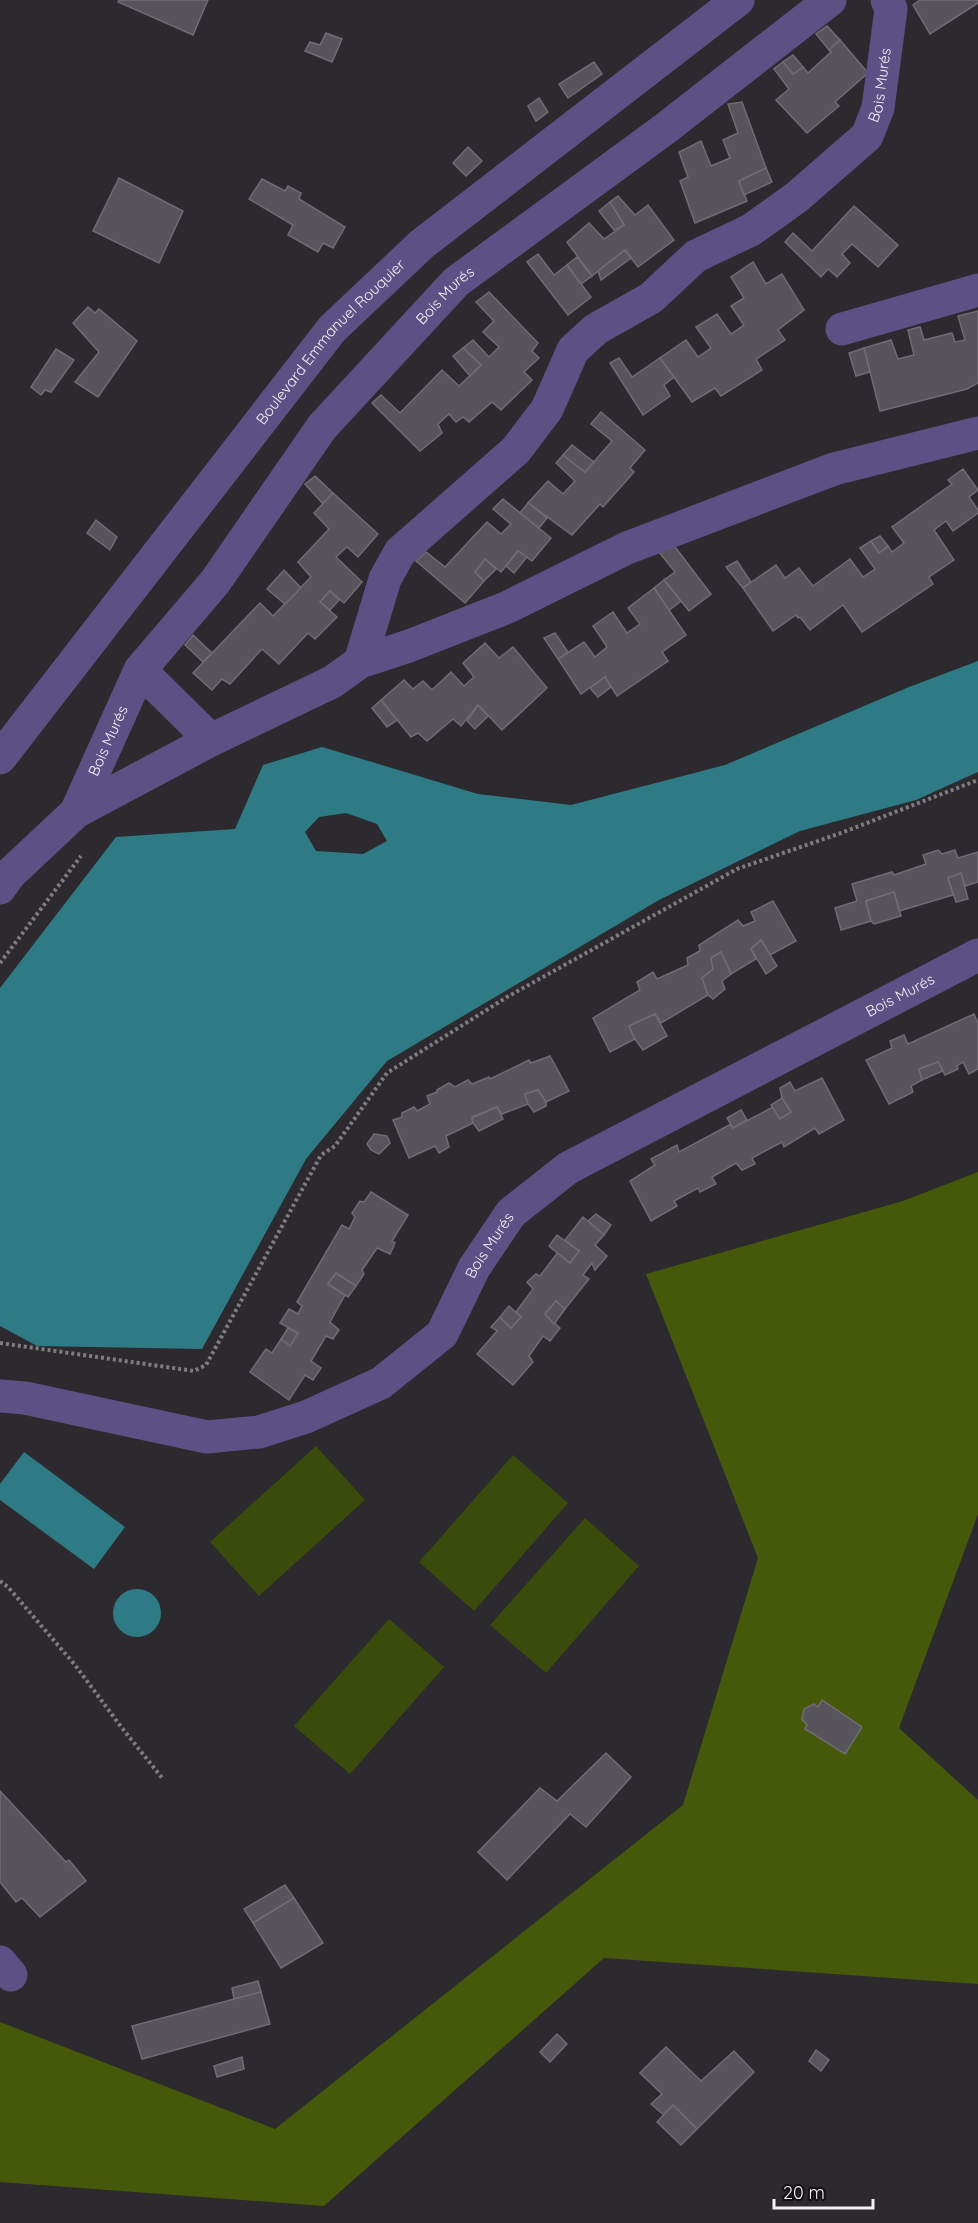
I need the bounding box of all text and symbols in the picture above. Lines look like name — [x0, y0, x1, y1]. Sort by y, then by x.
street label: Bois Murés — [863, 47, 895, 125]
street label: Boulevard Emmanuel Rouquier — [252, 255, 409, 428]
street label: Bois Murés — [412, 262, 478, 328]
street label: Bois Murés — [83, 703, 132, 779]
street label: Bois Murés — [862, 969, 938, 1021]
street label: Bois Murés — [461, 1209, 518, 1281]
scale bar — [774, 2172, 873, 2210]
text: 20 m — [783, 2181, 825, 2204]

